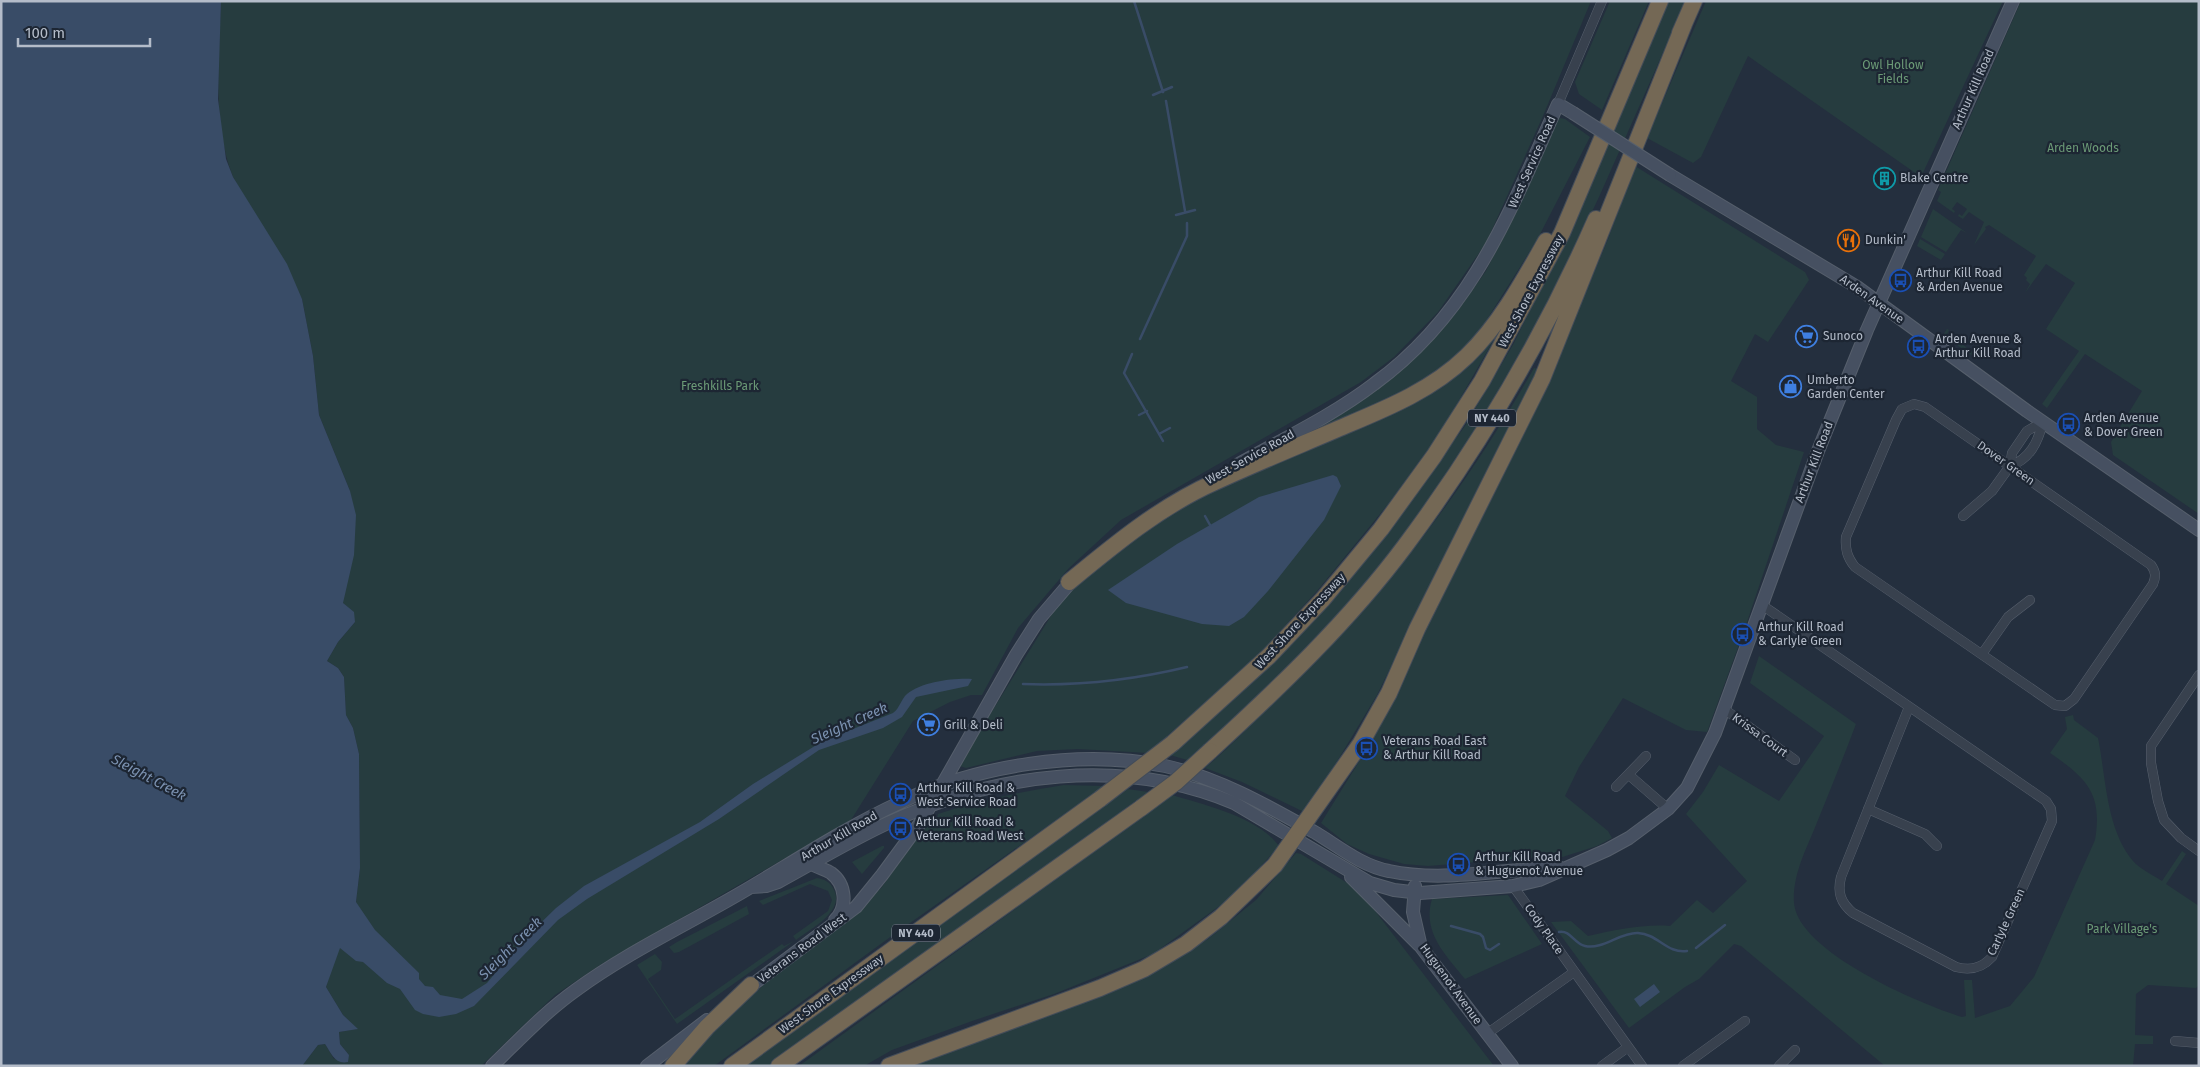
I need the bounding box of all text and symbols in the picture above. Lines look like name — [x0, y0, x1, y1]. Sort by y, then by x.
scale bar — [18, 15, 150, 47]
text: 100 m — [25, 24, 65, 42]
street label: Arthur Kill Road — [1949, 47, 1997, 131]
park label: Owl Hollow Fields — [1862, 58, 1924, 86]
street label: West Service Road — [1505, 114, 1559, 210]
park label: Arden Woods — [2047, 141, 2119, 155]
building icon: Blake Centre — [1872, 166, 1896, 190]
place label: Blake Centre — [1900, 171, 1968, 185]
restaurant icon: Dunkin' — [1837, 228, 1861, 252]
street label: West Shore Expressway — [1495, 232, 1567, 350]
place label: Dunkin' — [1865, 233, 1906, 247]
place label: Arthur Kill Road & Arden Avenue — [1916, 266, 2003, 294]
bus stop icon: Arthur Kill Road & Arden Avenue — [1888, 268, 1912, 292]
street label: Arden Avenue — [1837, 272, 1907, 326]
supermarket icon: Sunoco — [1795, 324, 1819, 348]
place label: Sunoco — [1823, 329, 1863, 343]
place label: Arden Avenue & Arthur Kill Road — [1935, 332, 2022, 360]
bus stop icon: Arden Avenue & Arthur Kill Road — [1907, 334, 1931, 358]
place label: Umberto Garden Center — [1807, 373, 1885, 401]
shop icon: Umberto Garden Center — [1779, 375, 1803, 399]
park label: Freshkills Park — [681, 379, 760, 393]
road number: NY 440 — [1468, 409, 1516, 426]
place label: Arden Avenue & Dover Green — [2084, 411, 2163, 439]
bus stop icon: Arden Avenue & Dover Green — [2056, 413, 2080, 437]
street label: Arthur Kill Road — [1792, 419, 1836, 505]
street label: West Service Road — [1203, 427, 1297, 487]
street label: Dover Green — [1975, 438, 2037, 488]
street label: West Shore Expressway — [1252, 570, 1348, 672]
place label: Arthur Kill Road & Carlyle Green — [1758, 620, 1844, 648]
bus stop icon: Arthur Kill Road & Carlyle Green — [1730, 622, 1754, 646]
water label: Sleight Creek — [807, 699, 890, 748]
street label: Krissa Court — [1730, 710, 1791, 760]
supermarket icon: Grill & Deli — [916, 713, 940, 737]
place label: Grill & Deli — [944, 718, 1003, 732]
place label: Veterans Road East & Arthur Kill Road — [1383, 734, 1487, 762]
bus stop icon: Veterans Road East & Arthur Kill Road — [1355, 736, 1379, 760]
water label: Sleight Creek — [108, 750, 189, 804]
place label: Arthur Kill Road & West Service Road — [917, 781, 1016, 809]
bus stop icon: Arthur Kill Road & West Service Road — [889, 783, 913, 807]
street label: Arthur Kill Road — [798, 808, 880, 864]
place label: Arthur Kill Road & Veterans Road West — [916, 815, 1024, 843]
bus stop icon: Arthur Kill Road & Veterans Road West — [888, 817, 912, 841]
place label: Arthur Kill Road & Huguenot Avenue — [1475, 850, 1583, 878]
bus stop icon: Arthur Kill Road & Huguenot Avenue — [1447, 852, 1471, 876]
street label: Carlyle Green — [1984, 886, 2028, 958]
street label: Cody Place — [1521, 901, 1567, 957]
street label: Veterans Road West — [755, 910, 850, 986]
water label: Sleight Creek — [475, 913, 546, 984]
park label: Park Village's — [2087, 922, 2158, 936]
road number: NY 440 — [892, 924, 940, 941]
street label: Huguenot Avenue — [1417, 941, 1485, 1027]
street label: West Shore Expressway — [776, 951, 886, 1037]

